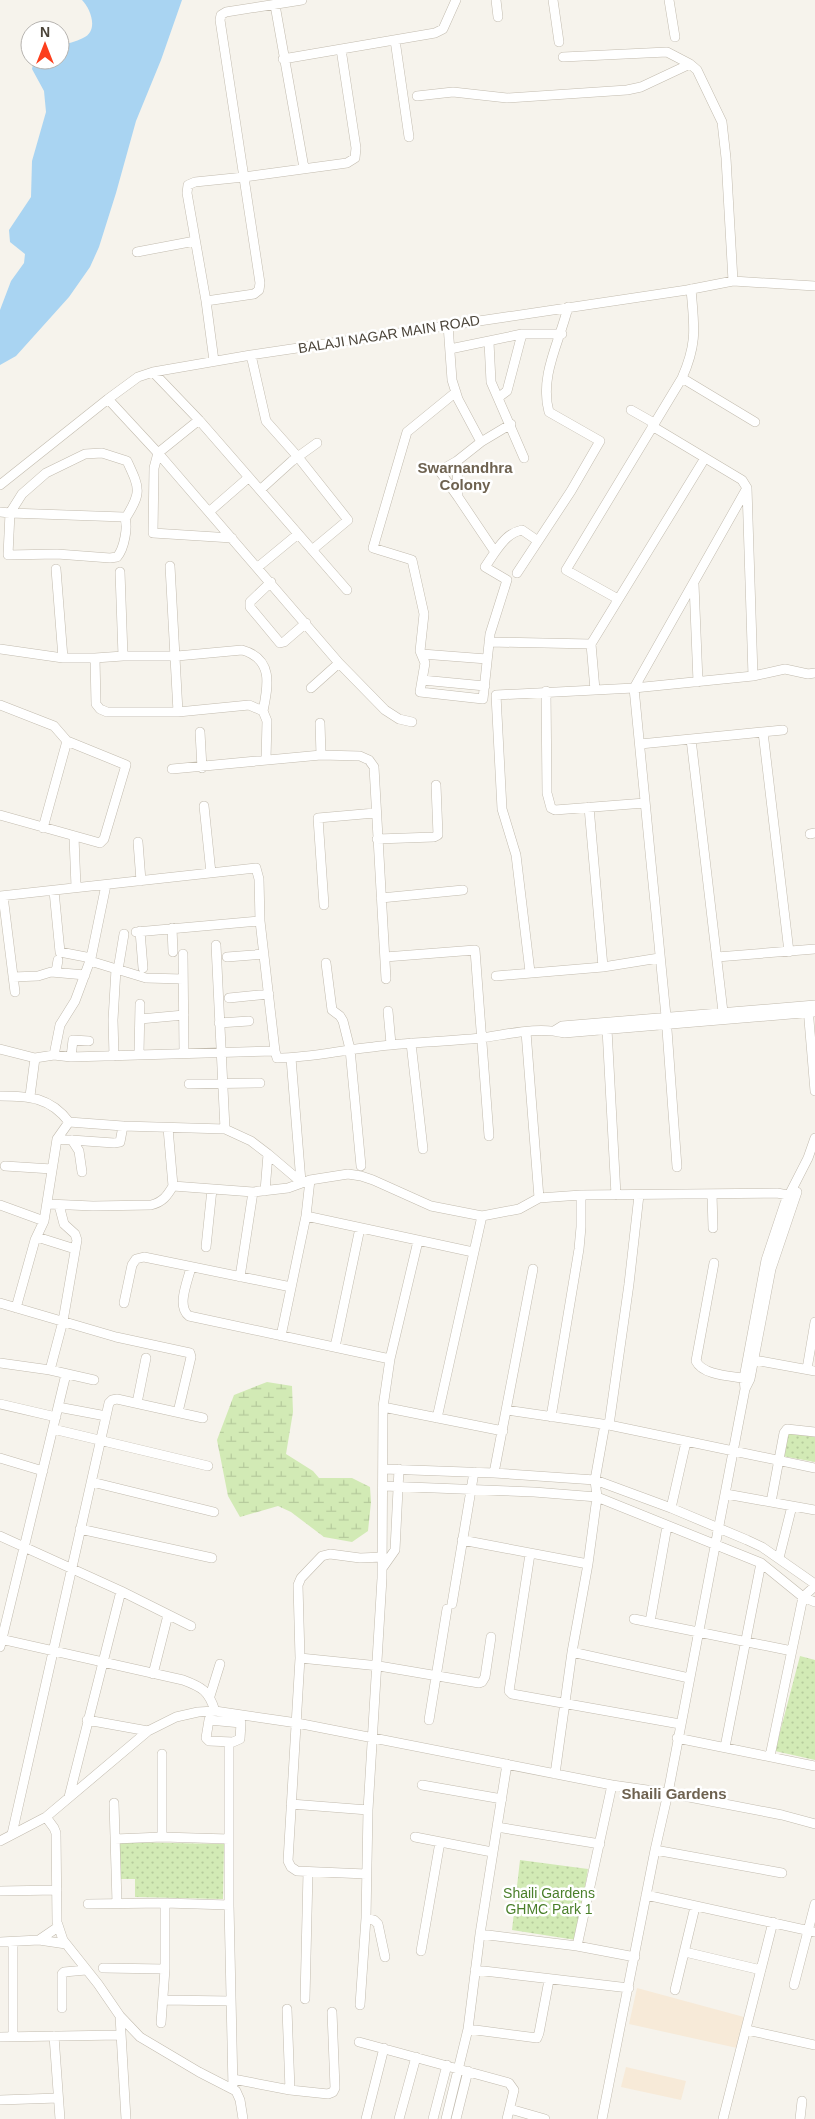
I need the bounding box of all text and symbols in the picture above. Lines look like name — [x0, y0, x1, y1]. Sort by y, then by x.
north arrow — [20, 20, 70, 70]
text: N — [40, 24, 50, 40]
street label: BALAJI NAGAR MAIN ROAD — [297, 312, 481, 356]
district label: Swarnandhra Colony — [417, 459, 513, 493]
district label: Shaili Gardens — [621, 1785, 727, 1802]
park label: Shaili Gardens GHMC Park 1 — [503, 1885, 595, 1917]

